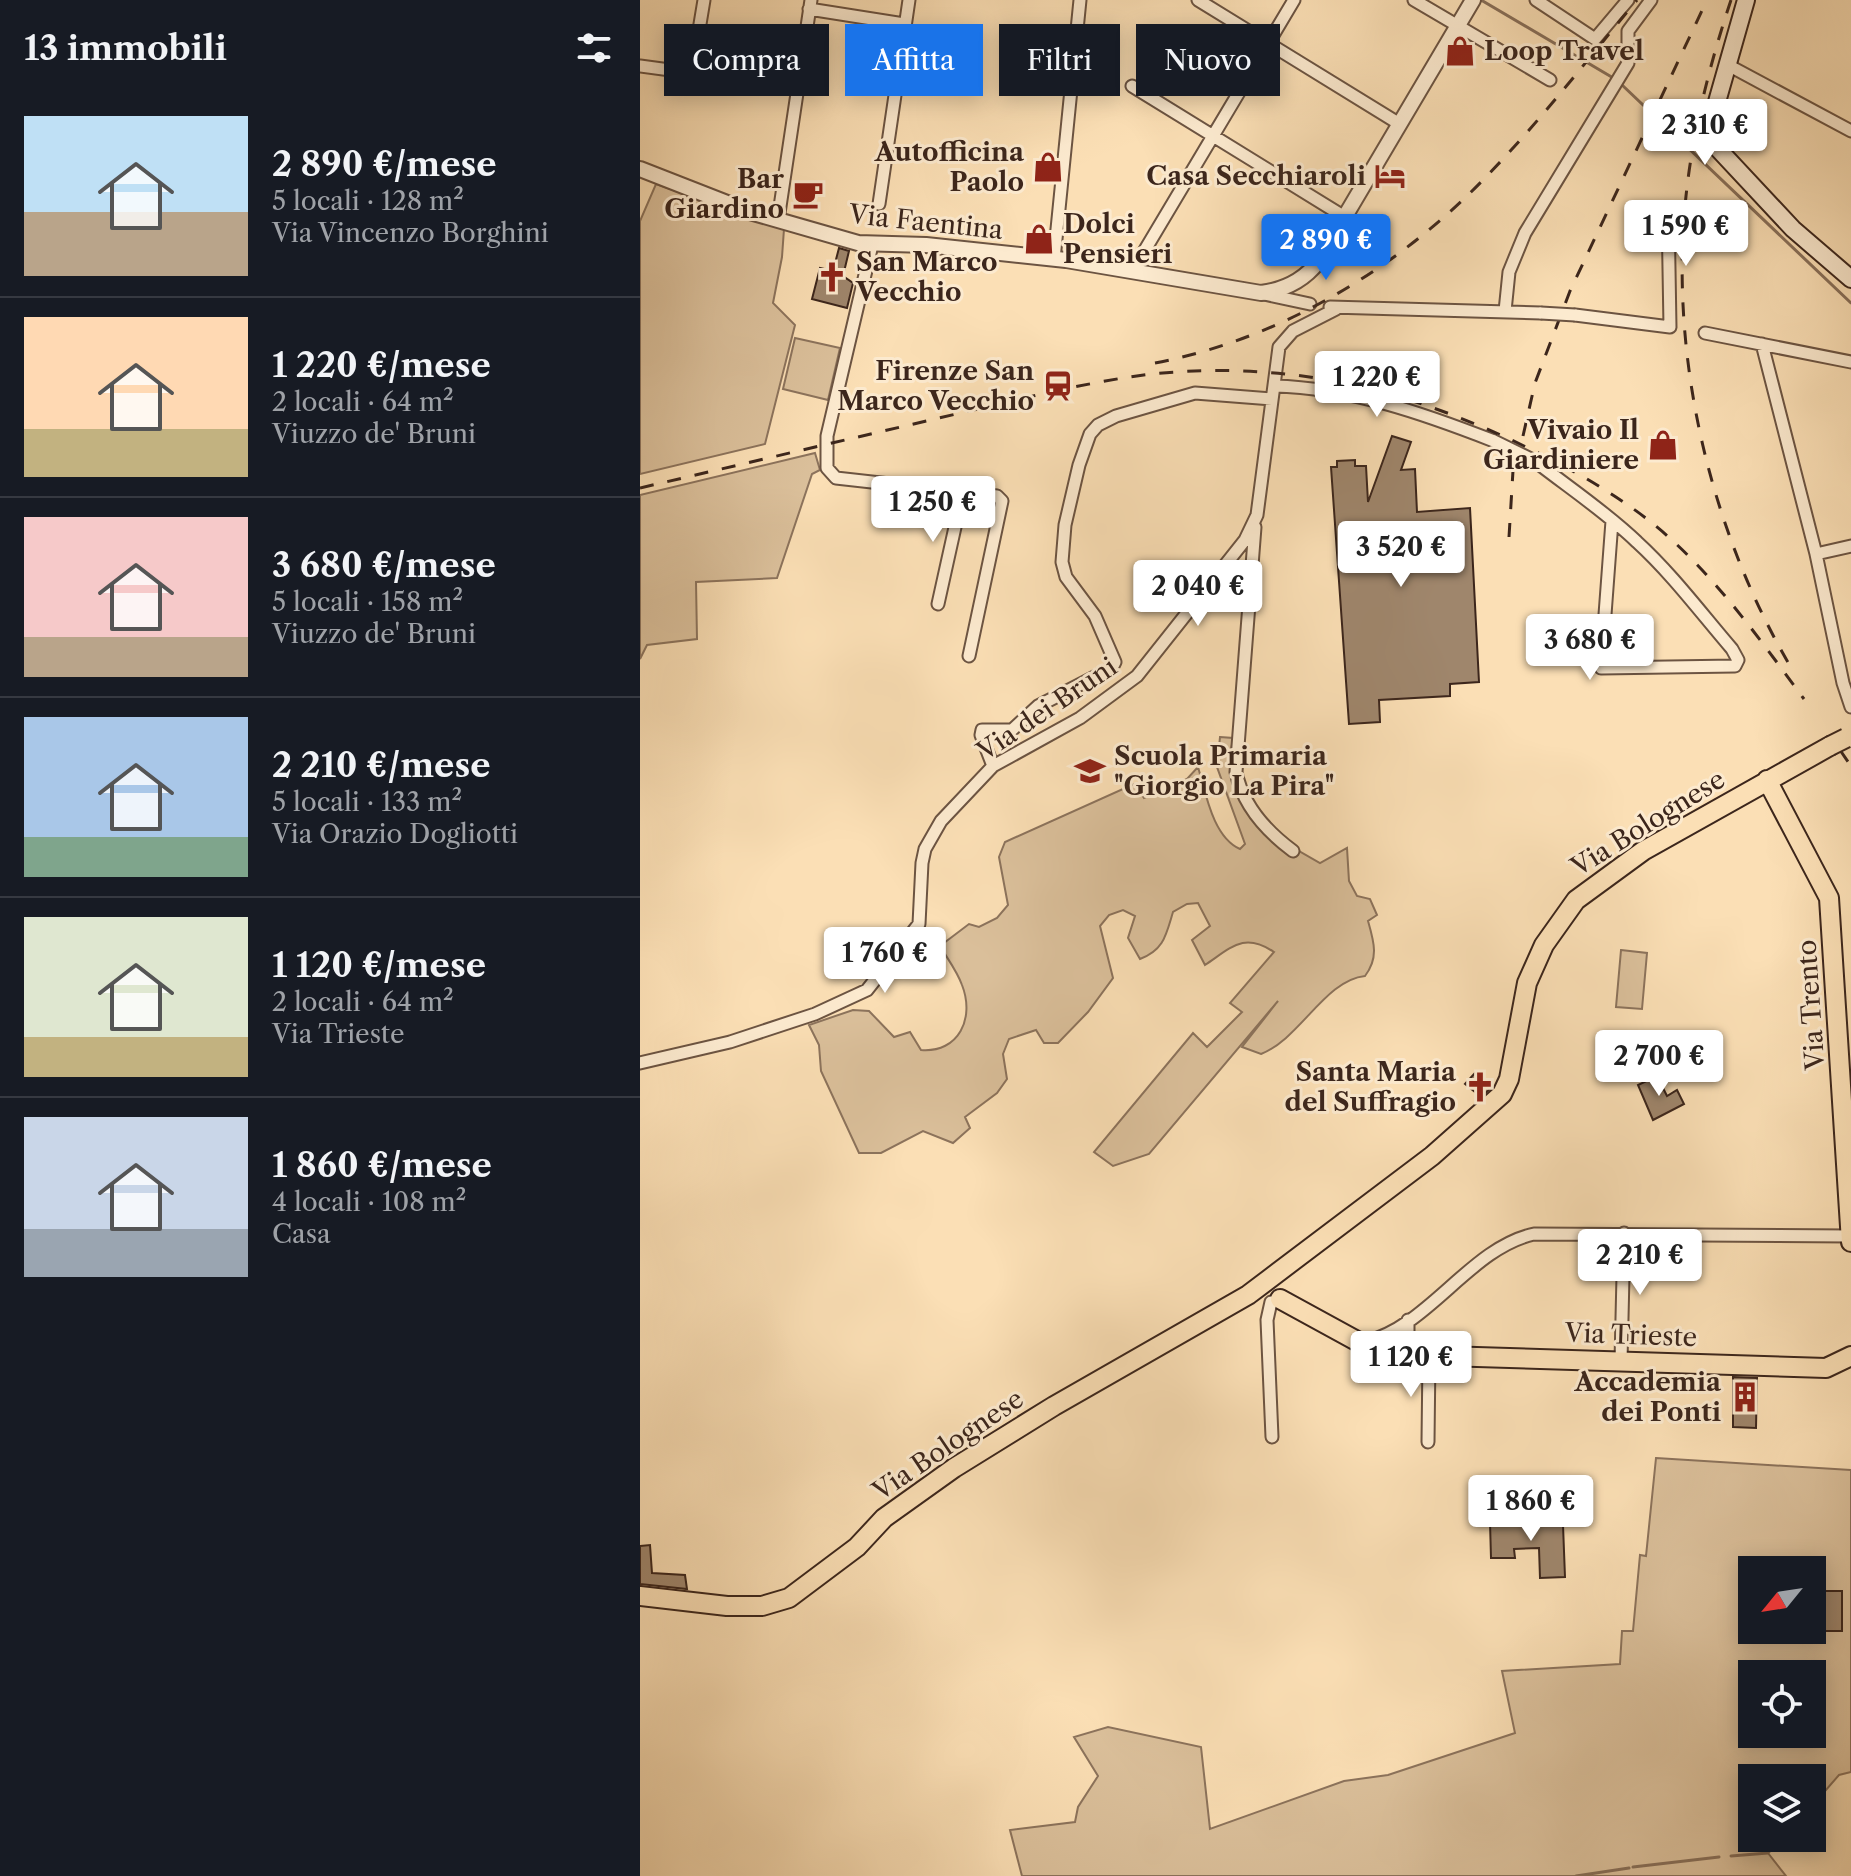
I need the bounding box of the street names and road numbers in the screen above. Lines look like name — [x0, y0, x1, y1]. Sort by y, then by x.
street label: Via Faentina — [846, 198, 1005, 246]
street label: Via dei Bruni — [970, 651, 1123, 768]
street label: Via Bolognese — [1564, 763, 1731, 884]
street label: Via Trento — [1790, 939, 1832, 1072]
street label: Via Trieste — [1563, 1317, 1698, 1353]
street label: Via Bolognese — [866, 1383, 1030, 1508]

